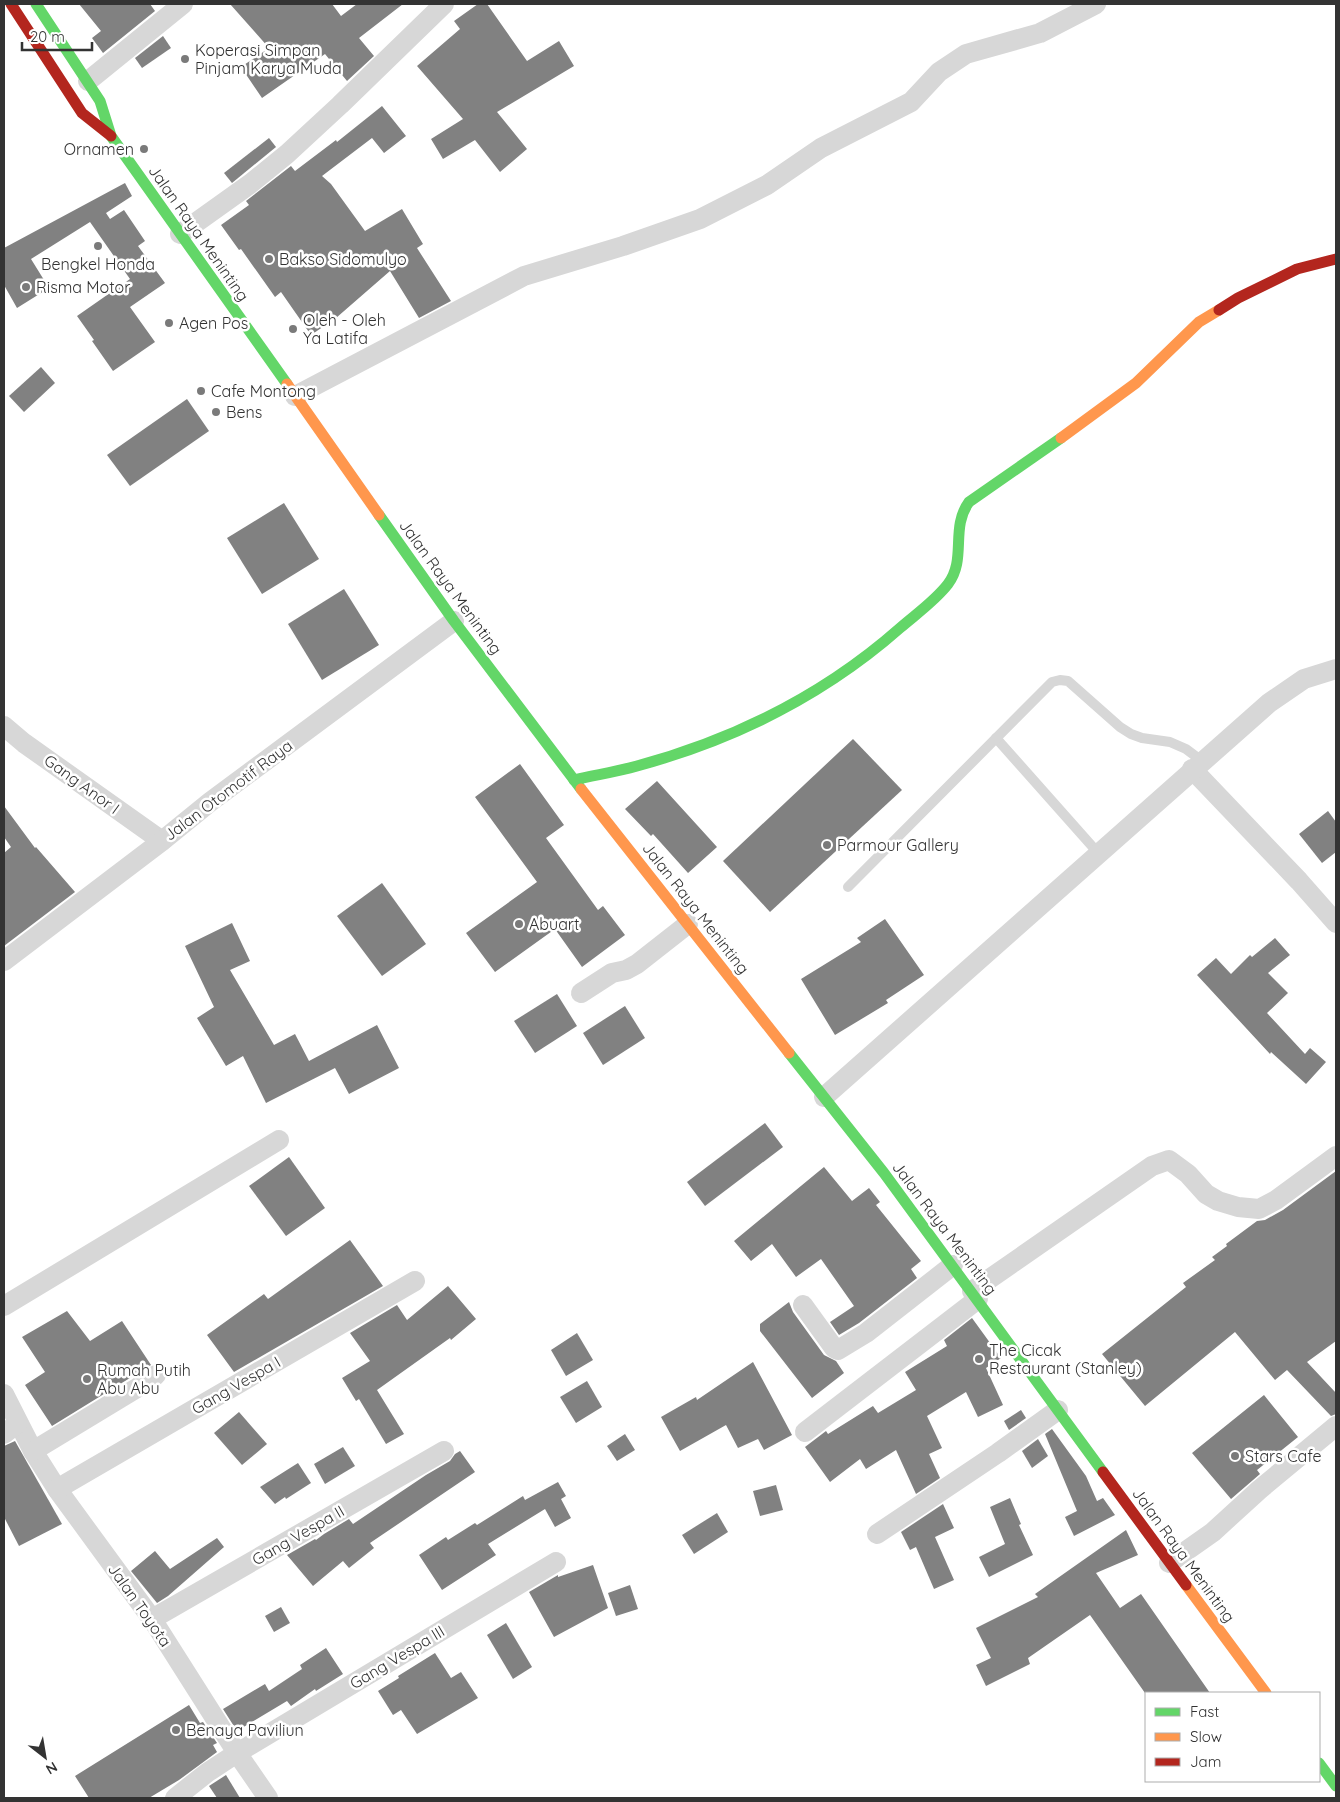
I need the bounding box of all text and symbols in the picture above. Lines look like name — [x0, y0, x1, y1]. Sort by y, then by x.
scale bar — [22, 20, 92, 52]
text: 20 m — [30, 27, 65, 46]
place label: Koperasi Simpan Pinjam Karya Muda — [195, 40, 342, 78]
marker: Koperasi Simpan Pinjam Karya Muda — [179, 53, 191, 65]
place label: Ornamen — [64, 139, 134, 159]
marker: Ornamen — [138, 143, 150, 155]
street label: Jalan Raya Meninting — [144, 161, 254, 305]
marker: Bengkel Honda — [92, 240, 104, 252]
place label: Bakso Sidomulyo — [279, 249, 407, 269]
marker: Bakso Sidomulyo — [263, 253, 275, 265]
place label: Bengkel Honda — [41, 254, 155, 274]
place label: Risma Motor — [36, 277, 130, 297]
marker: Risma Motor — [20, 281, 32, 293]
place label: Oleh - Oleh Ya Latifa — [303, 310, 386, 348]
place label: Agen Pos — [179, 313, 248, 333]
marker: Agen Pos — [163, 317, 175, 329]
marker: Oleh - Oleh Ya Latifa — [287, 323, 299, 335]
place label: Cafe Montong — [211, 381, 316, 401]
marker: Cafe Montong — [195, 385, 207, 397]
place label: Bens — [226, 402, 262, 422]
marker: Bens — [210, 406, 222, 418]
street label: Jalan Raya Meninting — [395, 516, 507, 658]
street label: Jalan Otomotif Raya — [160, 735, 296, 845]
street label: Gang Anor I — [40, 750, 124, 818]
place label: Parmour Gallery — [837, 835, 959, 855]
street label: Jalan Raya Meninting — [638, 838, 754, 978]
marker: Parmour Gallery — [821, 839, 833, 851]
place label: Abuart — [529, 914, 579, 934]
marker: Abuart — [513, 918, 525, 930]
street label: Jalan Raya Meninting — [888, 1157, 1002, 1299]
place label: The Cicak Restaurant (Stanley) — [989, 1340, 1142, 1378]
street label: Gang Vespa I — [188, 1352, 284, 1418]
marker: The Cicak Restaurant (Stanley) — [973, 1353, 985, 1365]
place label: Rumah Putih Abu Abu — [97, 1360, 191, 1398]
marker: Rumah Putih Abu Abu — [81, 1373, 93, 1385]
place label: Stars Cafe — [1245, 1446, 1322, 1466]
marker: Stars Cafe — [1229, 1450, 1241, 1462]
street label: Jalan Raya Meninting — [1128, 1484, 1240, 1626]
street label: Gang Vespa II — [248, 1501, 348, 1569]
street label: Jalan Toyota — [104, 1560, 176, 1650]
street label: Gang Vespa III — [346, 1621, 448, 1693]
legend — [1145, 1692, 1320, 1782]
text: Fast — [1190, 1702, 1219, 1721]
place label: Benaya Paviliun — [186, 1720, 304, 1740]
marker: Benaya Paviliun — [170, 1724, 182, 1736]
text: Slow — [1190, 1727, 1222, 1746]
north arrow — [20, 1732, 70, 1782]
text: Jam — [1190, 1752, 1221, 1771]
text: N — [43, 1758, 61, 1779]

